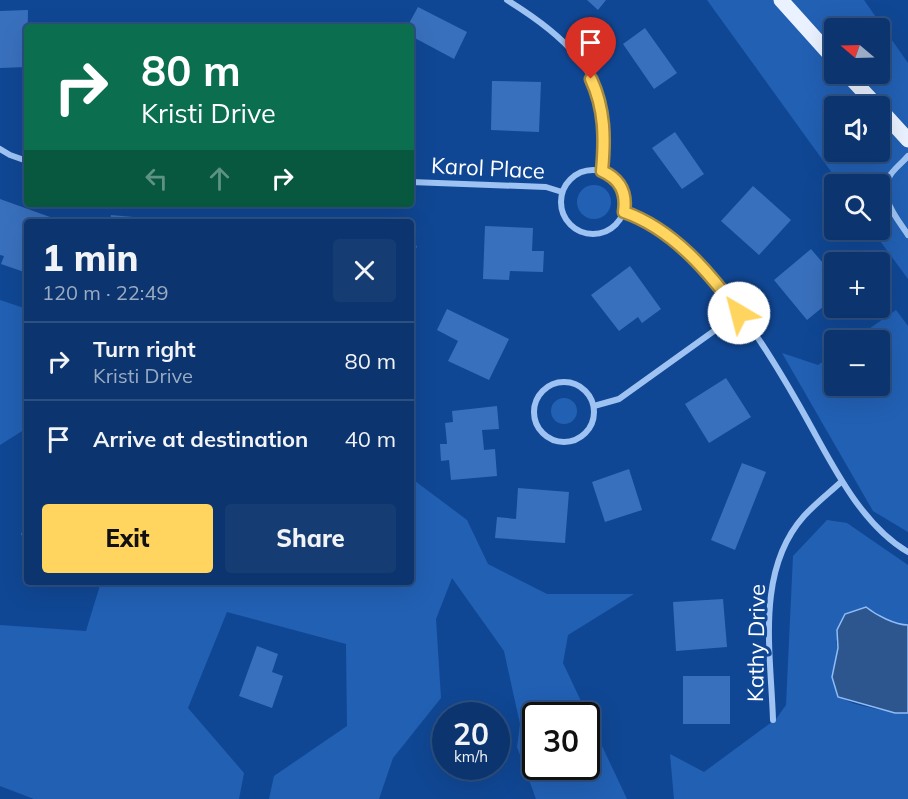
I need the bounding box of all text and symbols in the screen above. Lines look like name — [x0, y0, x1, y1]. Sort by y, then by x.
pin — [565, 17, 616, 79]
north arrow — [824, 18, 890, 84]
map controls — [824, 18, 890, 396]
icon: arrive — [574, 26, 607, 59]
text: 80 m — [141, 44, 241, 97]
icon: right — [42, 48, 120, 126]
text: Kristi Drive — [141, 96, 276, 130]
button: sound — [824, 96, 890, 162]
street label: Karol Place — [430, 151, 546, 185]
icon: left — [140, 162, 173, 195]
icon: ahead — [203, 162, 236, 195]
icon: right — [266, 162, 299, 195]
button: search — [824, 174, 890, 240]
text: 1 min — [42, 235, 138, 280]
button: close — [333, 239, 396, 302]
button: + — [824, 252, 890, 318]
text: 120 m · 22:49 — [42, 280, 168, 305]
position arrow — [707, 281, 771, 345]
button: − — [824, 330, 890, 396]
text: Turn right — [93, 335, 196, 363]
icon: right — [42, 345, 75, 378]
text: 80 m — [345, 347, 396, 375]
text: Kristi Drive — [93, 363, 193, 388]
icon: arrive — [42, 423, 75, 456]
text: Arrive at destination — [93, 425, 308, 453]
text: 40 m — [345, 425, 396, 453]
button: Exit — [42, 504, 213, 573]
button: Share — [225, 504, 396, 573]
street label: Kathy Drive — [741, 584, 771, 702]
speed limit sign: 30 — [522, 702, 600, 780]
text: 20 — [453, 715, 489, 753]
text: km/h — [454, 747, 488, 766]

